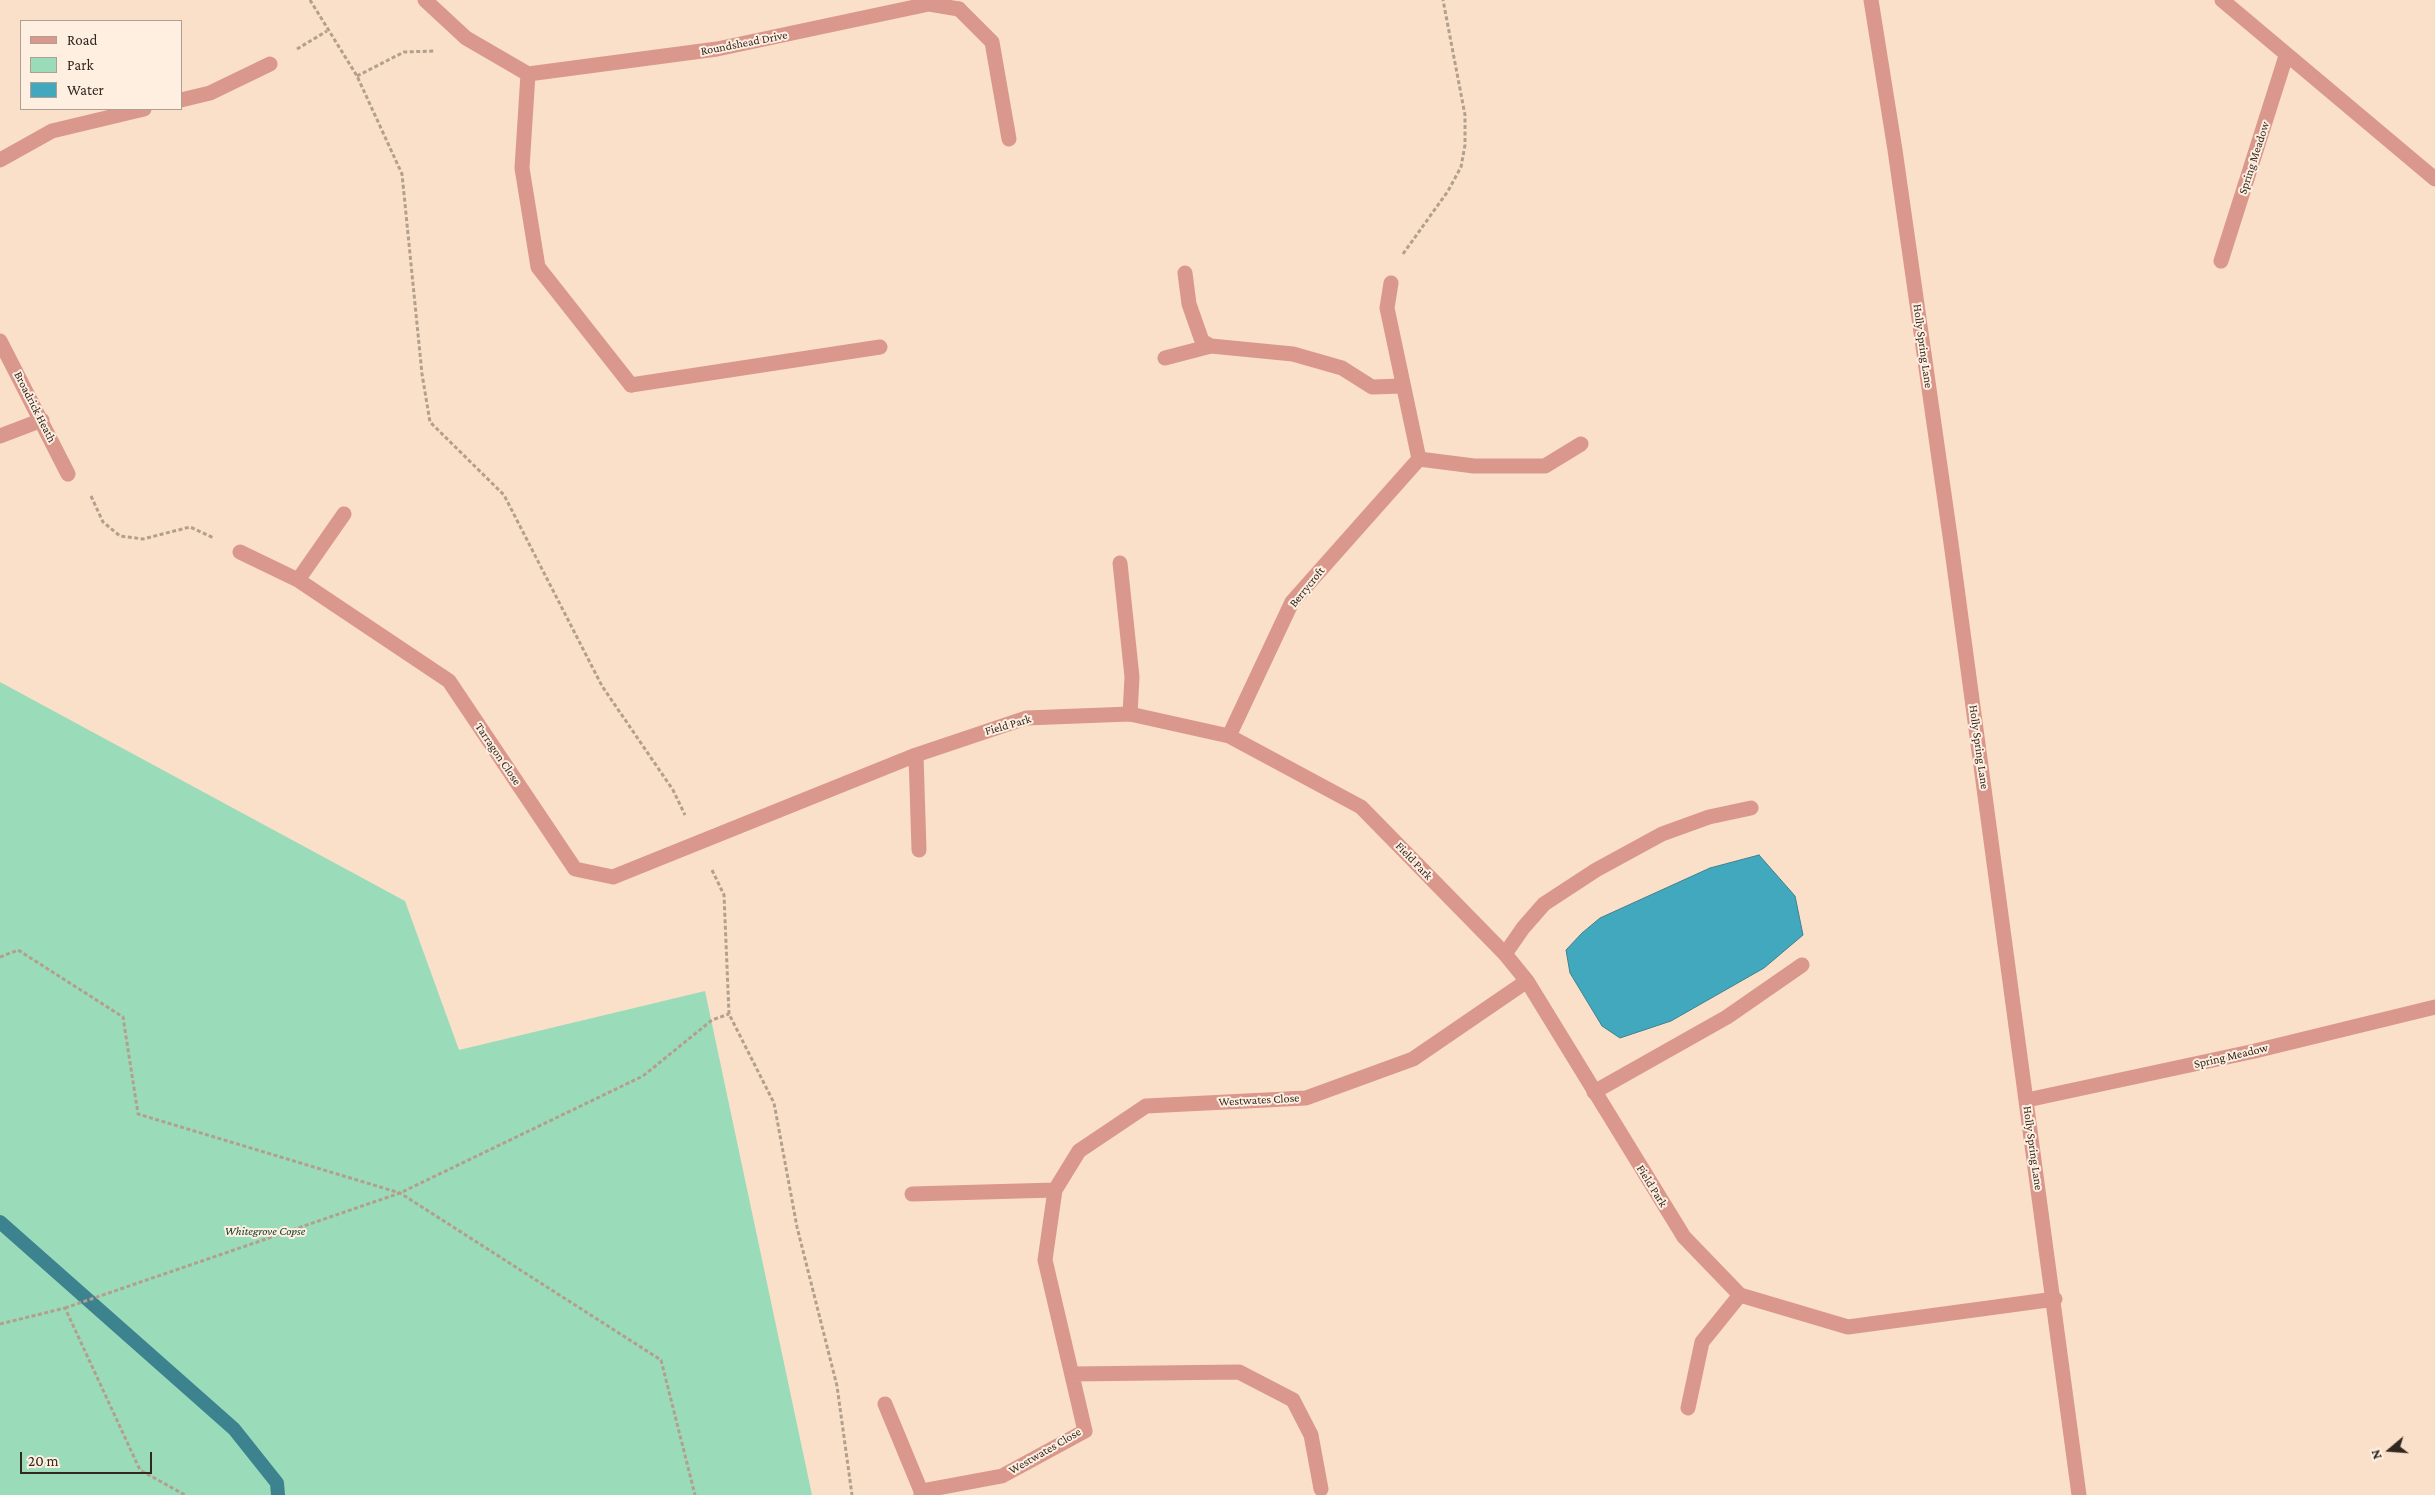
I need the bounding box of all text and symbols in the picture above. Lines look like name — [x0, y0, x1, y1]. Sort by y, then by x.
legend — [20, 20, 182, 110]
street label: Roundshead Drive — [699, 28, 789, 58]
text: Road — [67, 32, 97, 48]
text: Park — [67, 57, 94, 73]
text: Water — [67, 82, 104, 98]
street label: Spring Meadow — [2235, 120, 2273, 196]
street label: Holly Spring Lane — [1910, 303, 1936, 389]
street label: Broadrick Heath — [11, 369, 59, 445]
street label: Berrycroft — [1286, 564, 1328, 610]
street label: Holly Spring Lane — [1966, 704, 1992, 790]
street label: Field Park — [983, 712, 1033, 738]
street label: Tarragon Close — [472, 720, 524, 788]
street label: Field Park — [1392, 839, 1436, 883]
street label: Spring Meadow — [2193, 1040, 2269, 1072]
street label: Westwates Close — [1218, 1091, 1300, 1109]
street label: Holly Spring Lane — [2020, 1105, 2046, 1191]
street label: Field Park — [1633, 1162, 1671, 1210]
park label: Whitegrove Copse — [225, 1224, 305, 1238]
street label: Westwates Close — [1006, 1425, 1084, 1477]
north arrow — [2365, 1425, 2415, 1475]
scale bar — [22, 1442, 155, 1474]
text: N — [2367, 1448, 2385, 1462]
text: 20 m — [28, 1453, 59, 1469]

